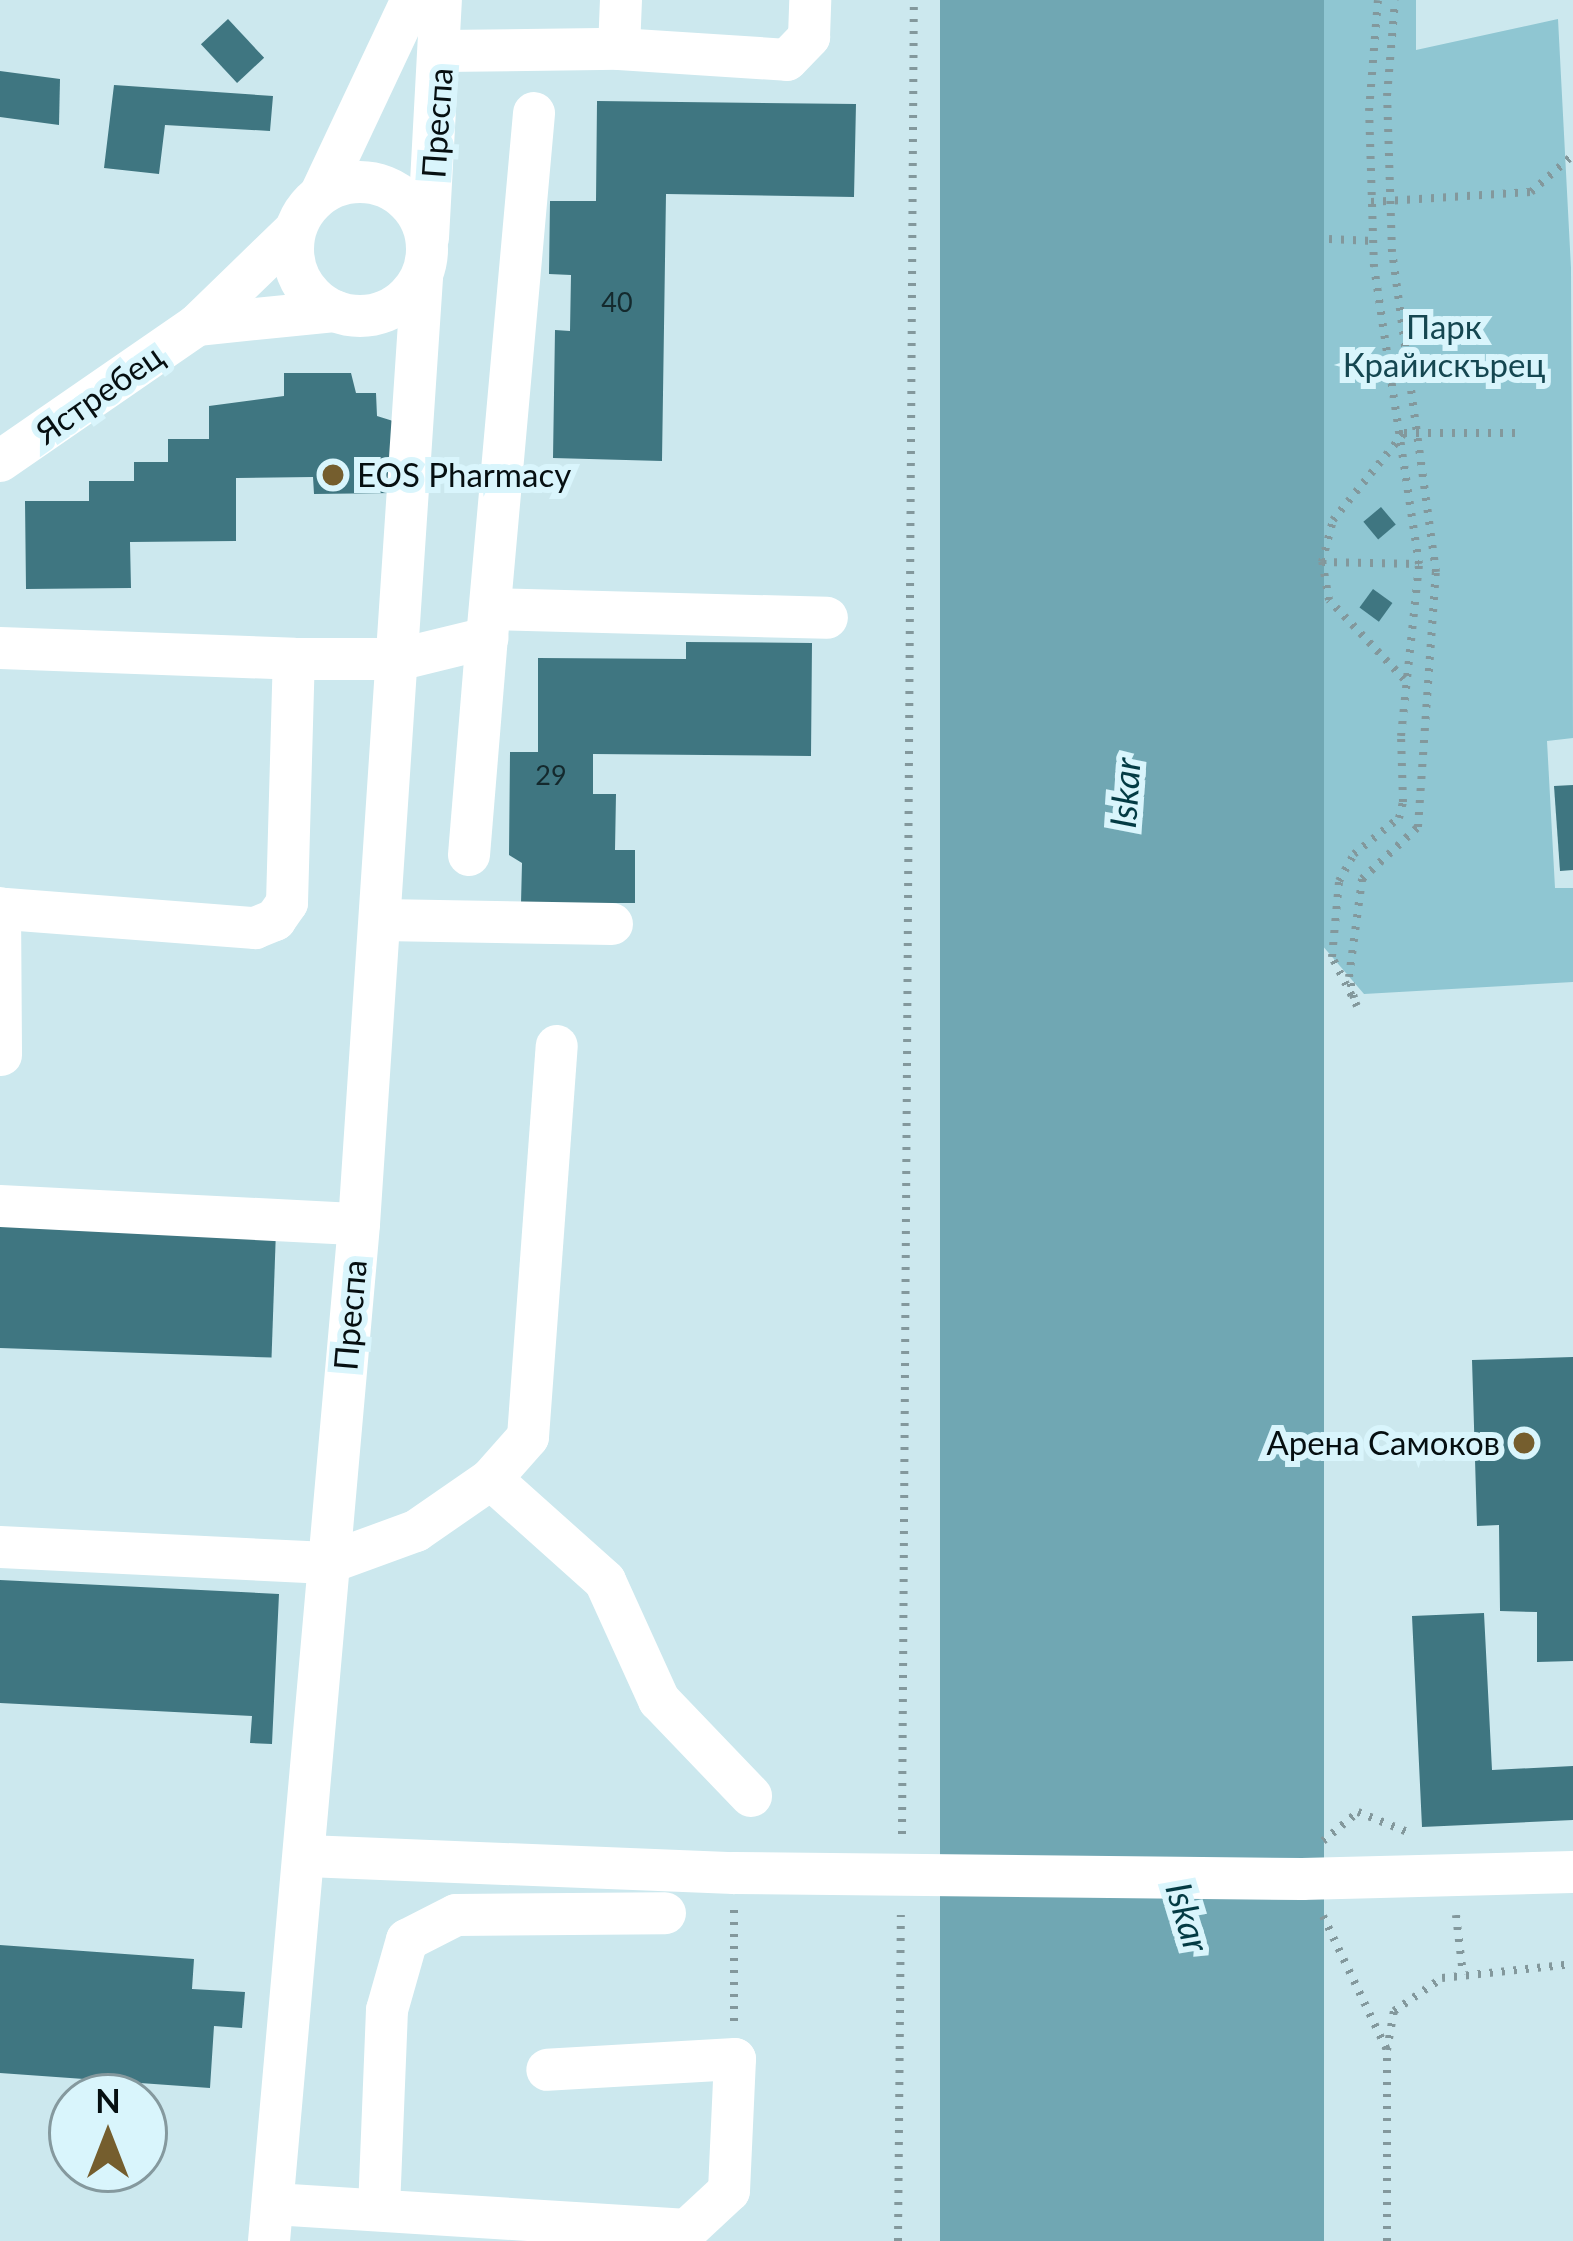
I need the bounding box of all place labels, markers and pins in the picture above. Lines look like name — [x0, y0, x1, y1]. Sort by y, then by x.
place label: EOS Pharmacy — [357, 455, 571, 495]
marker: EOS Pharmacy — [320, 462, 346, 488]
place label: Арена Самоков — [1267, 1423, 1500, 1463]
marker: Арена Самоков — [1511, 1430, 1537, 1456]

